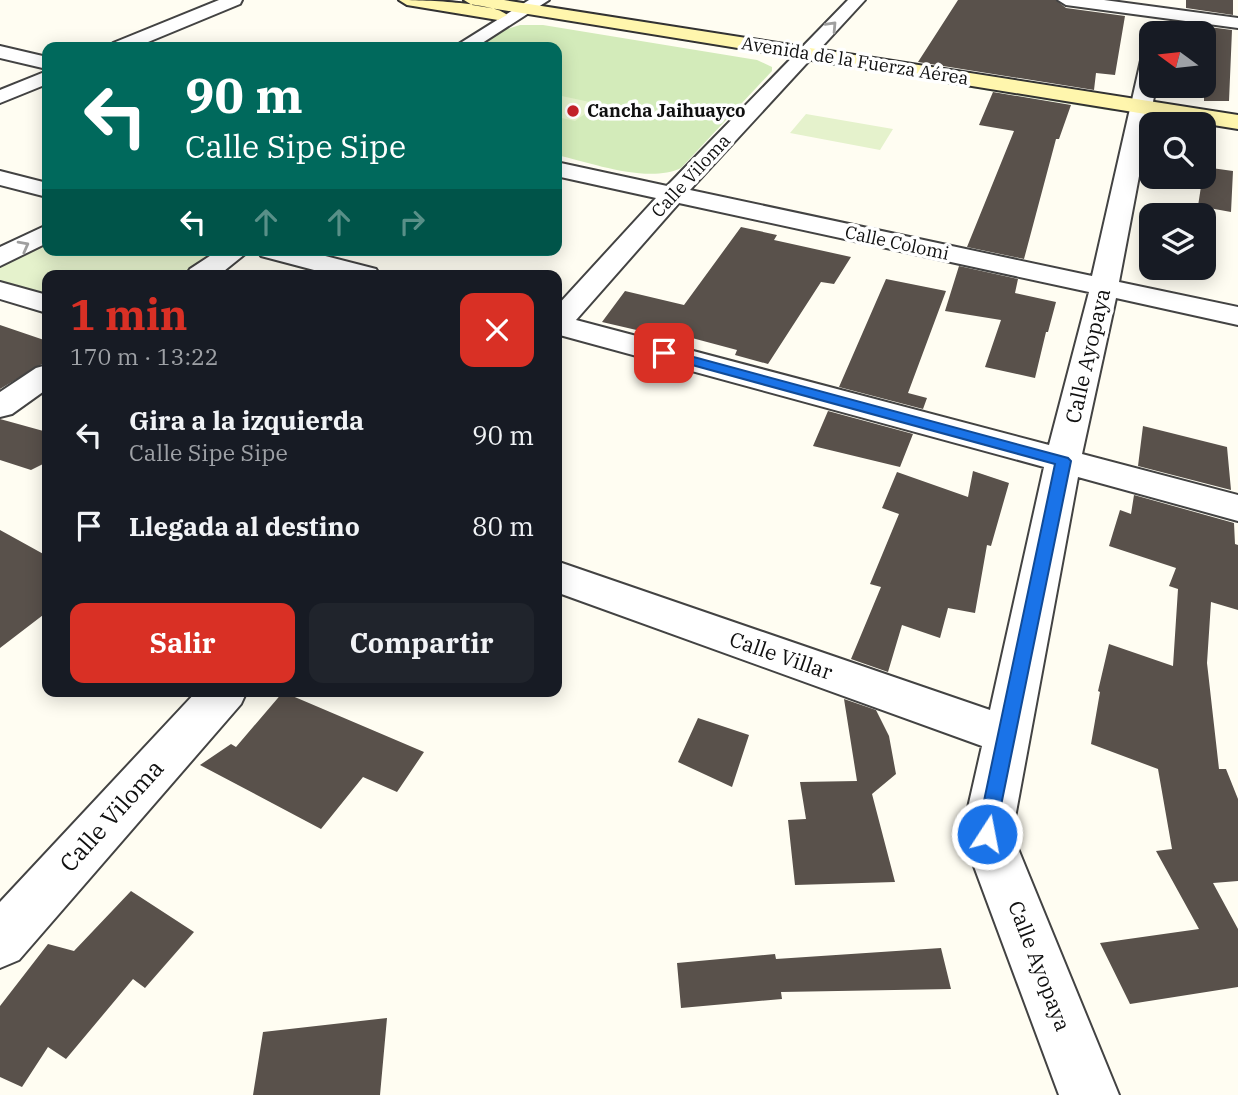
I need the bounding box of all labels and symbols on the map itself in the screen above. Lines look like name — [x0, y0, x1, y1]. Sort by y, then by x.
north arrow — [1139, 21, 1216, 98]
one-way arrow — [823, 22, 836, 35]
street label: Avenida de la Fuerza Aérea — [740, 31, 970, 90]
place label: Cancha Jaihuayco — [587, 99, 746, 122]
marker: Cancha Jaihuayco — [565, 103, 581, 119]
street label: Calle Viloma — [646, 129, 735, 222]
street label: Calle Colomi — [843, 220, 952, 265]
one-way arrow — [16, 240, 29, 254]
street label: Calle Ayopaya — [1058, 286, 1116, 426]
pin — [634, 323, 694, 383]
street label: Calle Villar — [726, 624, 837, 686]
street label: Calle Viloma — [52, 752, 170, 878]
position arrow — [950, 797, 1024, 871]
street label: Calle Ayopaya — [1002, 897, 1078, 1035]

